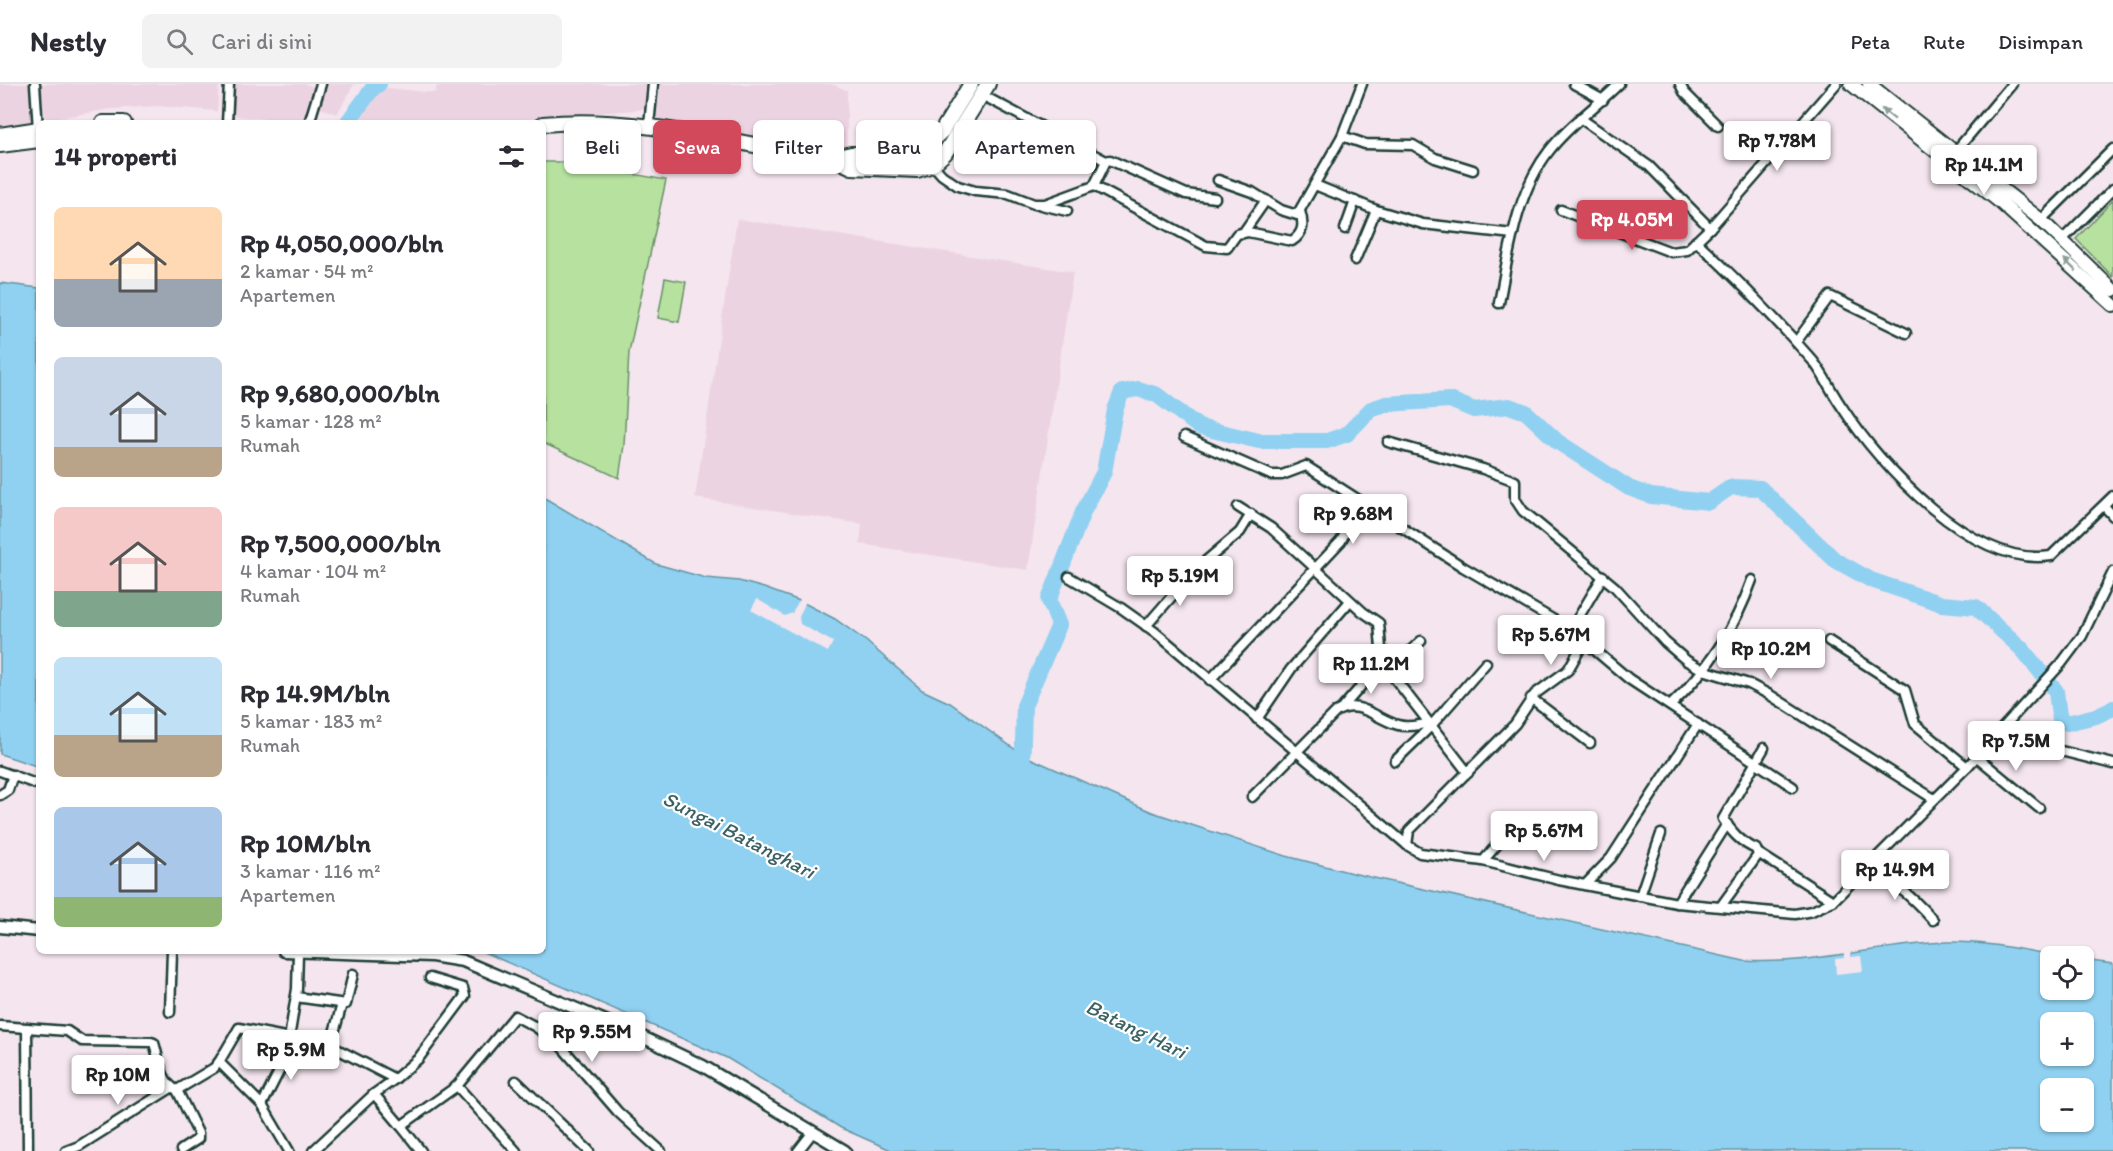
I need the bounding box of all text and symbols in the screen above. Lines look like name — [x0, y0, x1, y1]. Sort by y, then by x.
search box — [142, 14, 562, 68]
text: Nestly — [30, 24, 106, 58]
icon: search — [163, 25, 196, 58]
text: Cari di sini — [211, 28, 312, 55]
text: Peta — [1850, 29, 1890, 54]
text: Rute — [1923, 29, 1965, 54]
text: Disimpan — [1998, 29, 2083, 54]
one-way arrow — [1881, 108, 1896, 121]
chip: Beli — [564, 120, 641, 174]
chip: Sewa — [653, 120, 741, 174]
chip: Filter — [753, 120, 844, 174]
chip: Baru — [856, 120, 942, 174]
chip: Apartemen — [954, 120, 1096, 174]
pin: Rp 7.78M — [1715, 121, 1839, 172]
text: Rp 7.78M — [1738, 128, 1816, 152]
text: 14 properti — [54, 140, 177, 172]
icon: filters — [495, 140, 528, 173]
pin: Rp 14.1M — [1922, 145, 2046, 196]
text: Rp 14.1M — [1945, 152, 2023, 176]
pin: Rp 4.05M — [1570, 200, 1694, 251]
text: Rp 4.05M — [1591, 207, 1673, 231]
text: Rp 4,050,000/bln — [240, 227, 444, 259]
icon: home — [102, 231, 174, 303]
text: 2 kamar · 54 m² — [240, 259, 374, 283]
one-way arrow — [2064, 259, 2078, 273]
text: Apartemen — [240, 283, 335, 307]
text: Rp 9,680,000/bln — [240, 377, 440, 409]
icon: home — [102, 381, 174, 453]
text: 5 kamar · 128 m² — [240, 409, 382, 433]
text: Rumah — [240, 433, 300, 457]
pin: Rp 9.68M — [1291, 494, 1415, 545]
text: Rp 9.68M — [1313, 501, 1393, 525]
text: Rp 7,500,000/bln — [240, 527, 441, 559]
icon: home — [102, 531, 174, 603]
pin: Rp 5.19M — [1118, 556, 1242, 607]
text: 4 kamar · 104 m² — [240, 559, 386, 583]
text: Rp 5.19M — [1141, 563, 1219, 587]
text: Rumah — [240, 583, 300, 607]
pin: Rp 5.67M — [1489, 615, 1613, 666]
text: Rp 5.67M — [1512, 622, 1590, 646]
pin: Rp 10.2M — [1709, 629, 1833, 680]
text: Rp 10.2M — [1731, 636, 1811, 660]
pin: Rp 11.2M — [1309, 644, 1433, 695]
text: Rp 11.2M — [1333, 651, 1409, 675]
text: Rp 14.9M/bln — [240, 677, 390, 709]
icon: home — [102, 681, 174, 753]
text: 5 kamar · 183 m² — [240, 709, 382, 733]
pin: Rp 7.5M — [1961, 721, 2071, 772]
text: Rp 7.5M — [1982, 728, 2050, 752]
text: Rumah — [240, 733, 300, 757]
water label: Sungai Batanghari — [659, 785, 822, 885]
pin: Rp 5.67M — [1482, 811, 1606, 862]
text: Rp 5.67M — [1505, 818, 1583, 842]
text: Rp 10M/bln — [240, 827, 371, 859]
icon: home — [102, 831, 174, 903]
pin: Rp 14.9M — [1833, 850, 1957, 901]
text: Rp 14.9M — [1855, 857, 1935, 881]
text: 3 kamar · 116 m² — [240, 859, 381, 883]
text: Apartemen — [240, 883, 335, 907]
map controls — [2040, 946, 2094, 1132]
button: locate — [2040, 946, 2094, 1000]
water label: Batang Hari — [1082, 994, 1193, 1065]
pin: Rp 9.55M — [530, 1012, 654, 1063]
button: + — [2040, 1012, 2094, 1066]
text: Rp 9.55M — [552, 1019, 632, 1043]
pin: Rp 5.9M — [236, 1030, 346, 1081]
text: Rp 5.9M — [256, 1037, 326, 1061]
pin: Rp 10M — [69, 1055, 167, 1106]
text: Rp 10M — [86, 1062, 150, 1086]
button: − — [2040, 1078, 2094, 1132]

